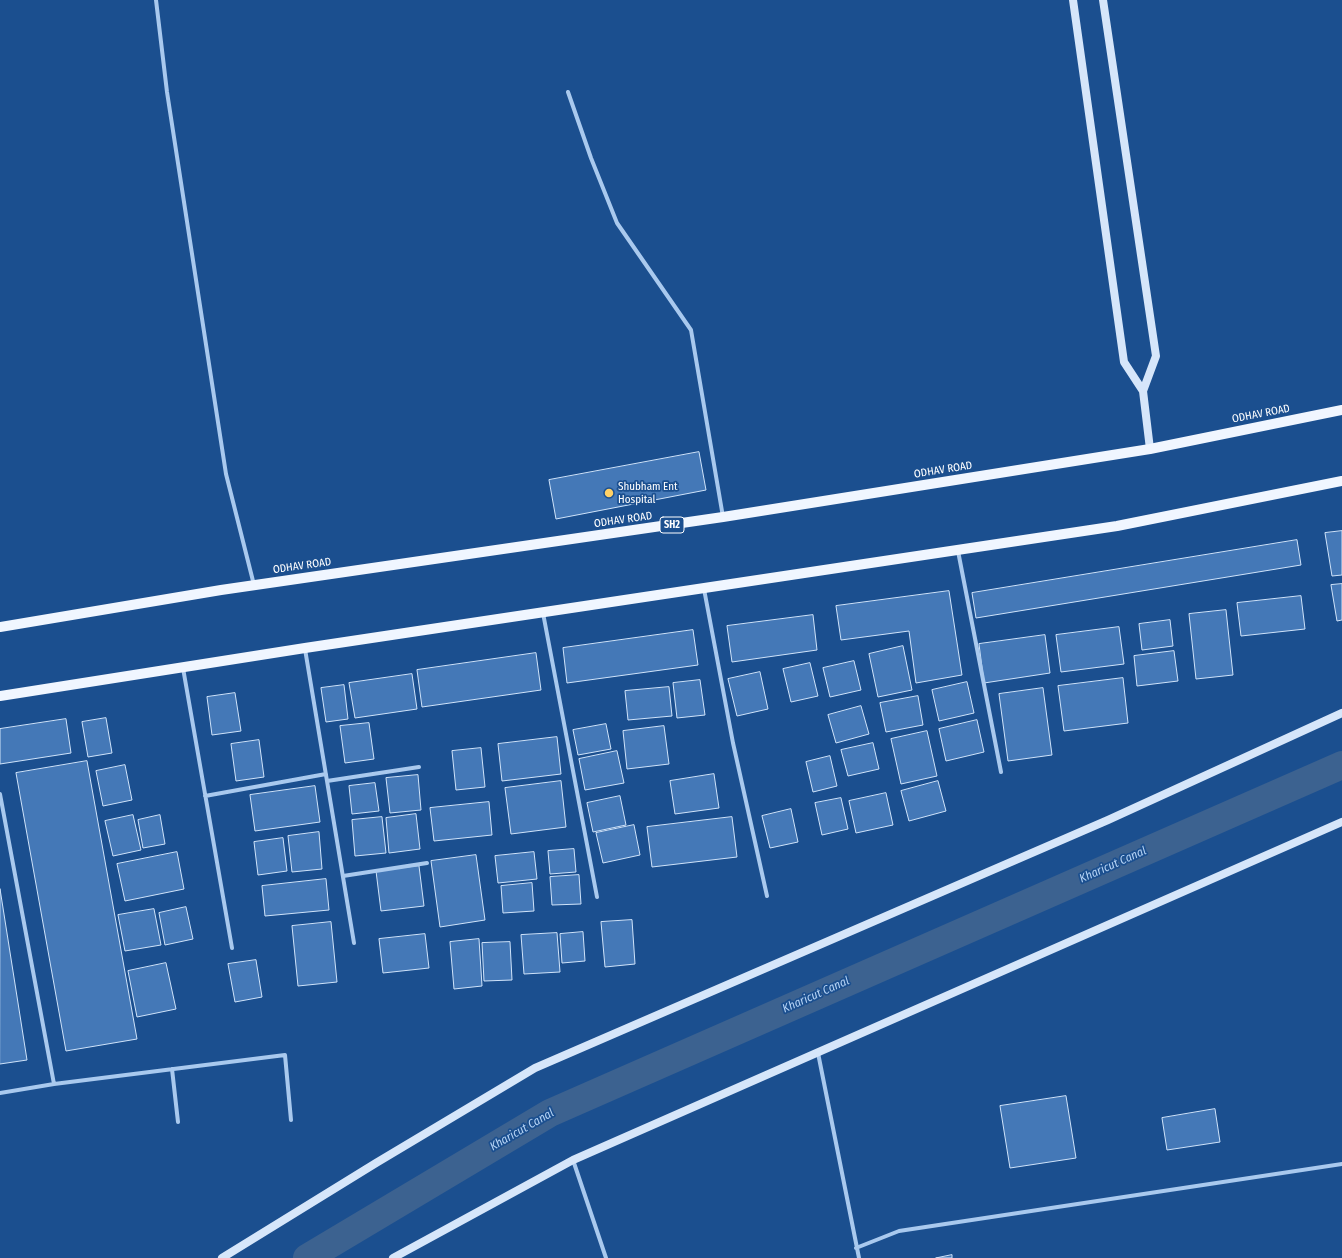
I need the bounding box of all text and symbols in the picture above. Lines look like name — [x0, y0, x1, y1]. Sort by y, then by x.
street label: ODHAV ROAD — [1231, 402, 1291, 426]
street label: ODHAV ROAD — [913, 459, 973, 481]
place label: Shubham Ent Hospital — [618, 480, 678, 506]
marker: Shubham Ent Hospital — [603, 487, 615, 499]
street label: ODHAV ROAD — [593, 509, 653, 531]
road number: SH2 — [660, 517, 684, 533]
street label: ODHAV ROAD — [272, 555, 332, 577]
water label: Kharicut Canal — [1077, 844, 1149, 886]
water label: Kharicut Canal — [780, 974, 852, 1016]
water label: Kharicut Canal — [487, 1106, 557, 1154]

